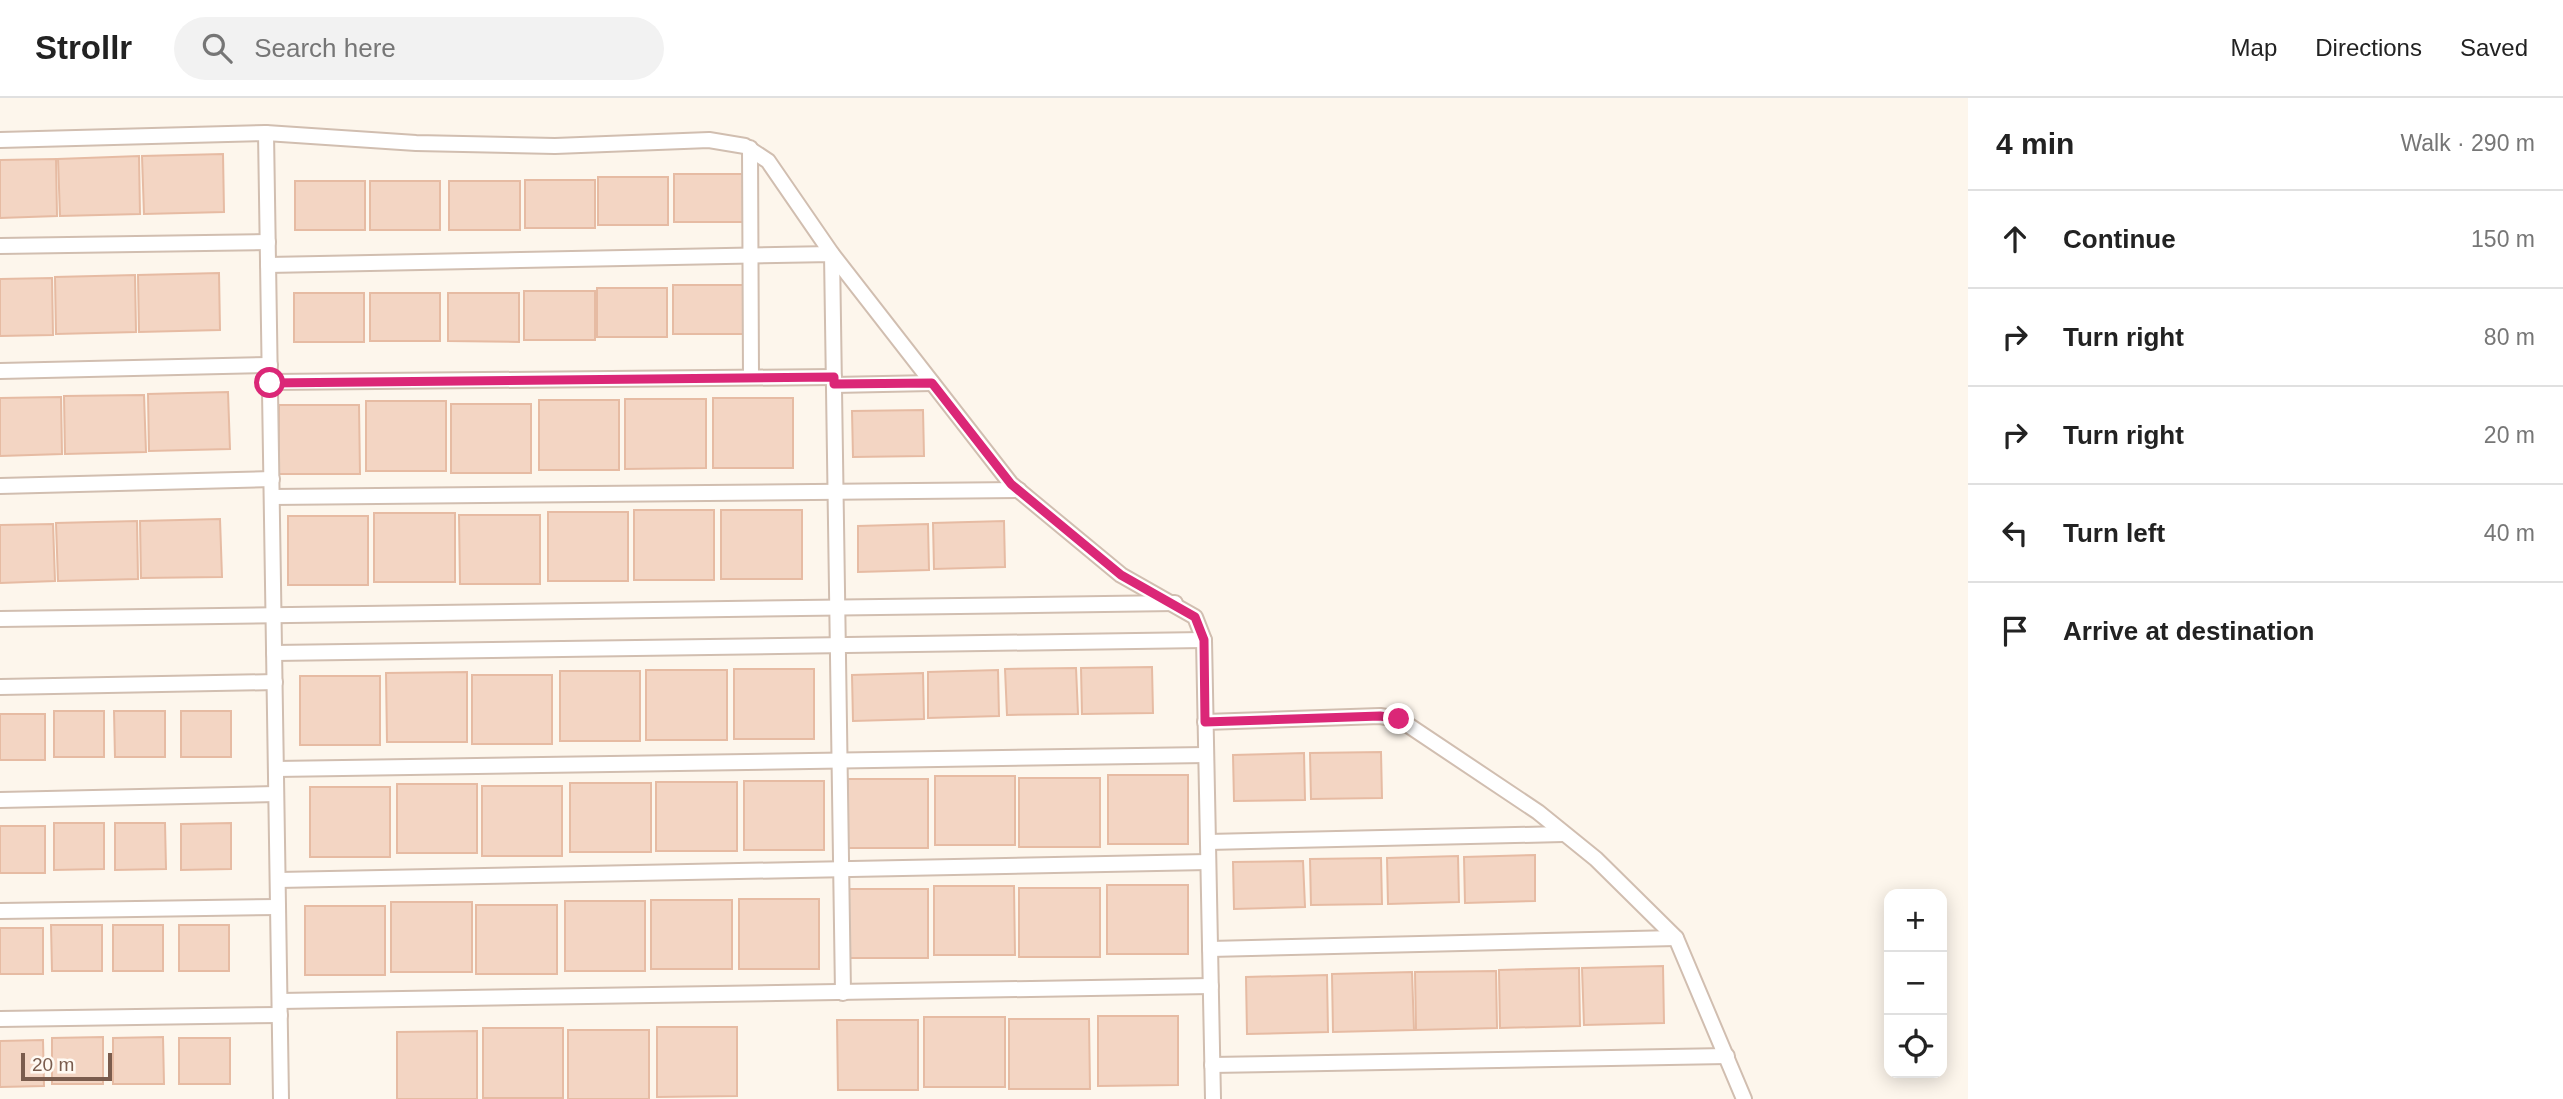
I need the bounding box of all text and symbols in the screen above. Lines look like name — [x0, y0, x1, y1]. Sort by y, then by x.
search box — [174, 17, 664, 80]
text: Strollr — [35, 29, 132, 66]
icon: search — [198, 29, 236, 67]
text: Search here — [254, 33, 396, 63]
text: Map — [2231, 34, 2277, 61]
text: Directions — [2315, 34, 2422, 61]
text: Saved — [2460, 34, 2528, 61]
text: 4 min — [1996, 127, 2074, 160]
text: Walk · 290 m — [2400, 130, 2535, 156]
icon: ahead — [1996, 220, 2034, 258]
text: Continue — [2063, 224, 2176, 254]
text: 150 m — [2471, 226, 2535, 252]
icon: right — [1996, 318, 2034, 356]
text: Turn right — [2063, 322, 2184, 352]
text: 80 m — [2484, 324, 2535, 350]
route start — [254, 367, 285, 398]
icon: right — [1996, 416, 2034, 454]
text: Turn right — [2063, 420, 2184, 450]
text: 20 m — [2484, 422, 2535, 448]
icon: left — [1996, 514, 2034, 552]
text: Turn left — [2063, 518, 2165, 548]
text: 40 m — [2484, 520, 2535, 546]
icon: arrive — [1996, 612, 2034, 650]
text: Arrive at destination — [2063, 616, 2314, 646]
route end — [1383, 703, 1414, 734]
map controls — [1884, 889, 1947, 1078]
button: + — [1884, 889, 1947, 952]
button: − — [1884, 952, 1947, 1015]
button: locate — [1884, 1015, 1947, 1078]
scale bar — [21, 1050, 112, 1082]
text: 20 m — [32, 1054, 74, 1075]

